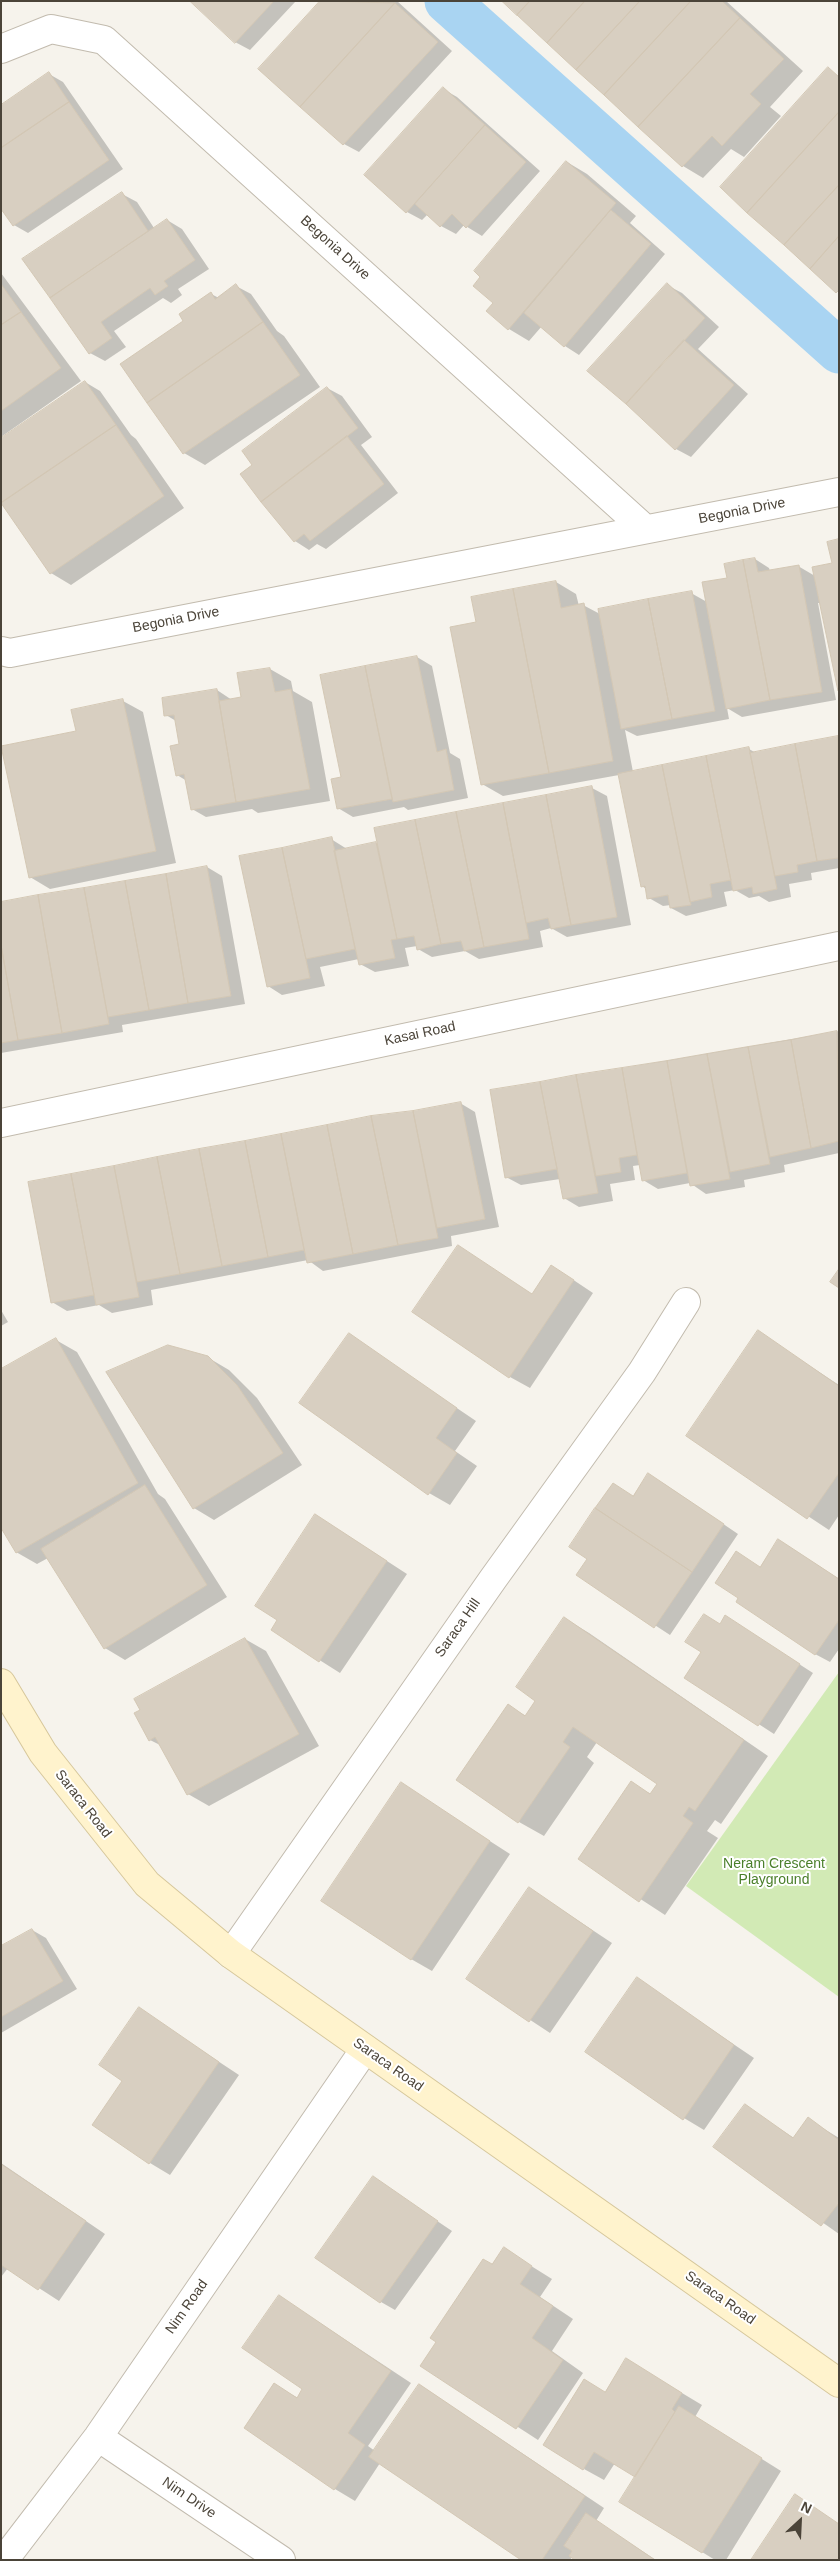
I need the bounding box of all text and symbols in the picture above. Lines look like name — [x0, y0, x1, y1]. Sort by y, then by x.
street label: Begonia Drive — [297, 212, 373, 284]
street label: Begonia Drive — [697, 494, 787, 528]
street label: Begonia Drive — [131, 603, 221, 637]
street label: Kasai Road — [383, 1018, 457, 1050]
street label: Saraca Hill — [432, 1595, 484, 1661]
street label: Saraca Road — [51, 1767, 115, 1841]
park label: Neram Crescent Playground — [723, 1856, 825, 1888]
street label: Saraca Road — [350, 2035, 426, 2095]
street label: Saraca Road — [682, 2268, 758, 2328]
street label: Nim Road — [162, 2277, 212, 2337]
street label: Nim Drive — [159, 2474, 219, 2522]
north arrow — [775, 2496, 825, 2546]
text: N — [798, 2498, 814, 2517]

